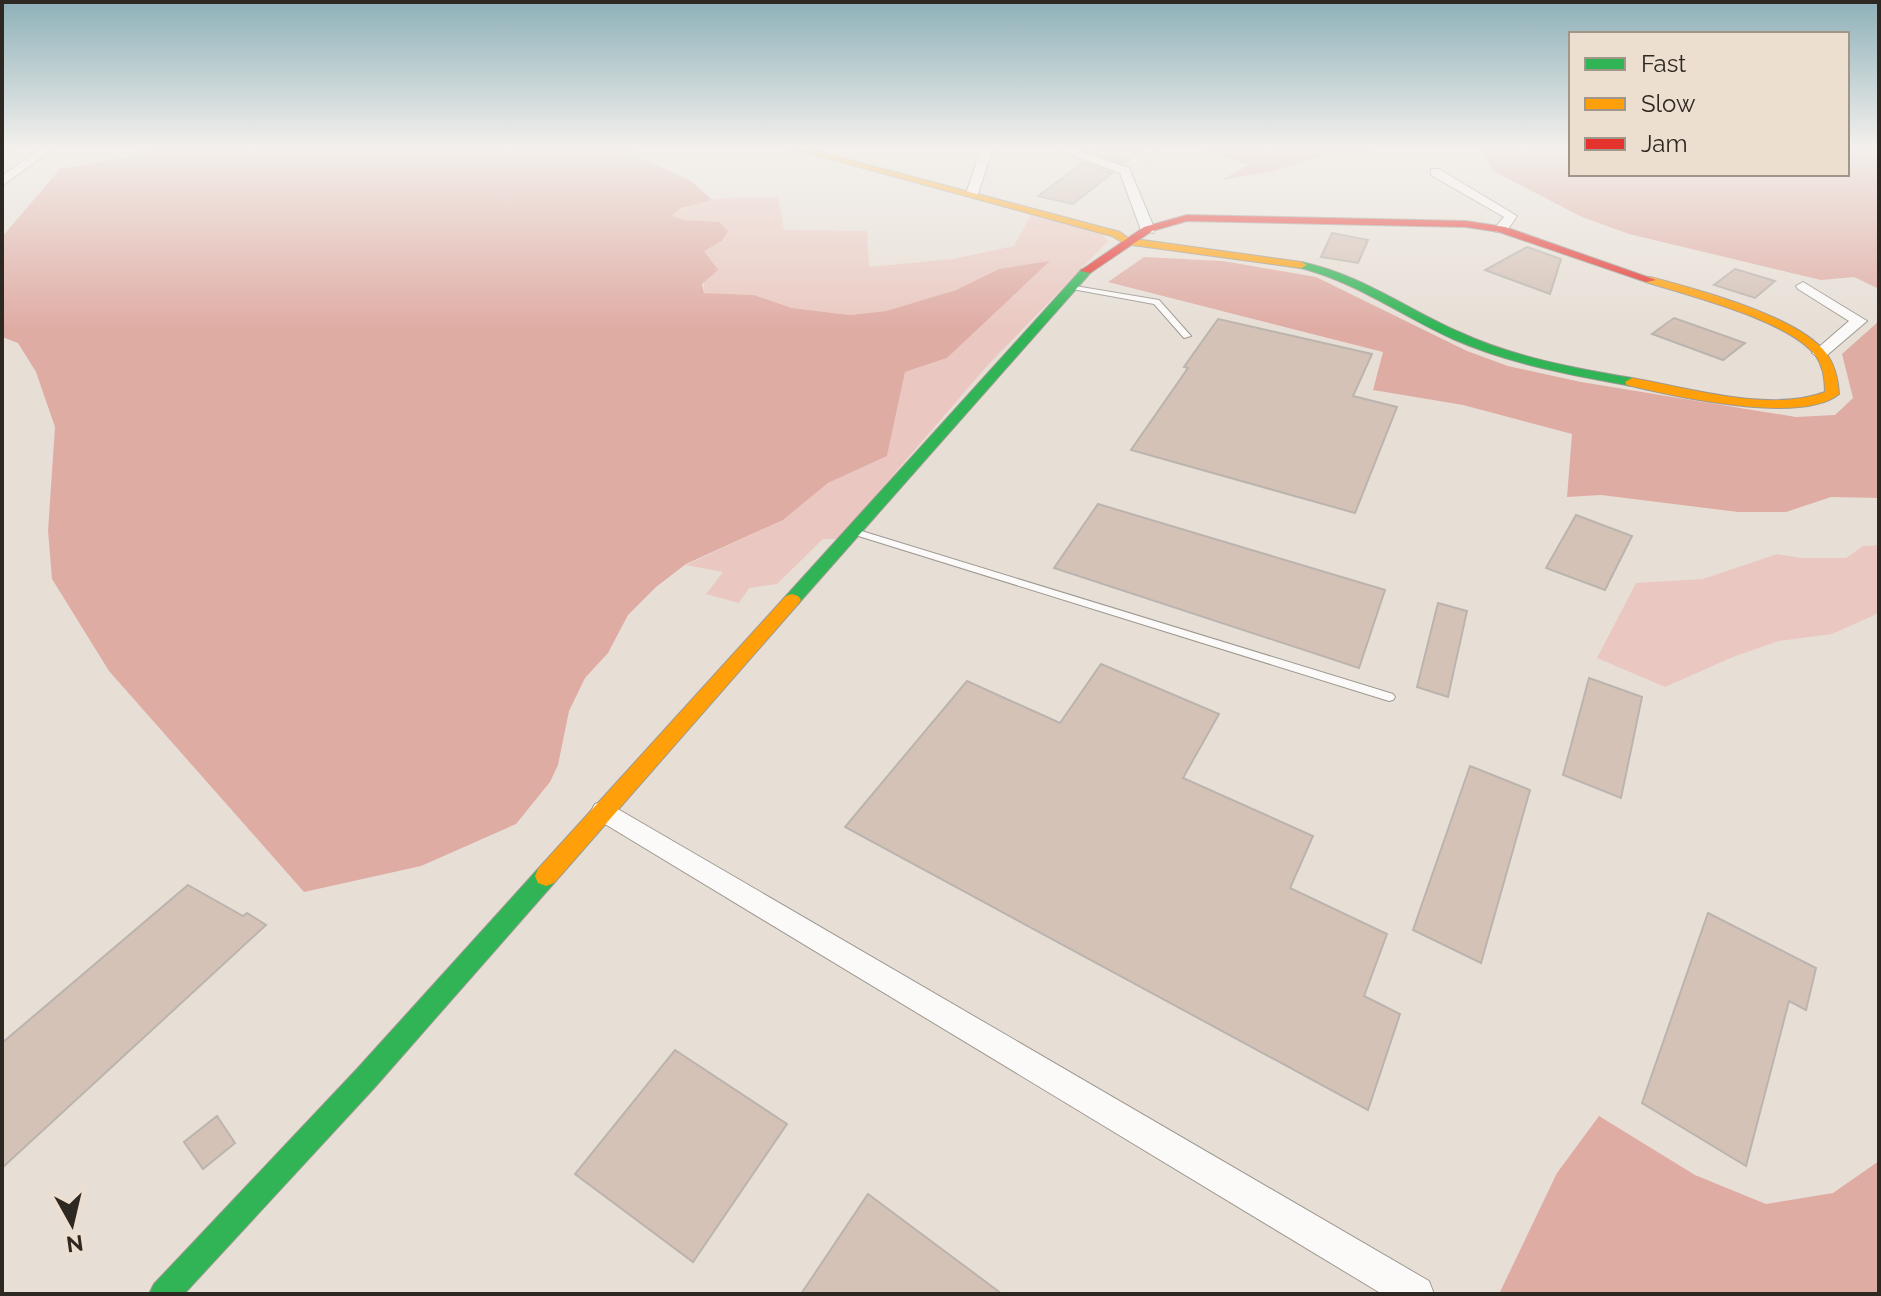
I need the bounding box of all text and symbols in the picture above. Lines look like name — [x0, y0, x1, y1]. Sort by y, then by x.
legend — [1569, 32, 1849, 176]
text: Fast — [1641, 49, 1686, 78]
text: Slow — [1641, 89, 1696, 118]
text: Jam — [1641, 129, 1687, 158]
north arrow — [32, 1184, 112, 1264]
text: N — [65, 1230, 85, 1258]

